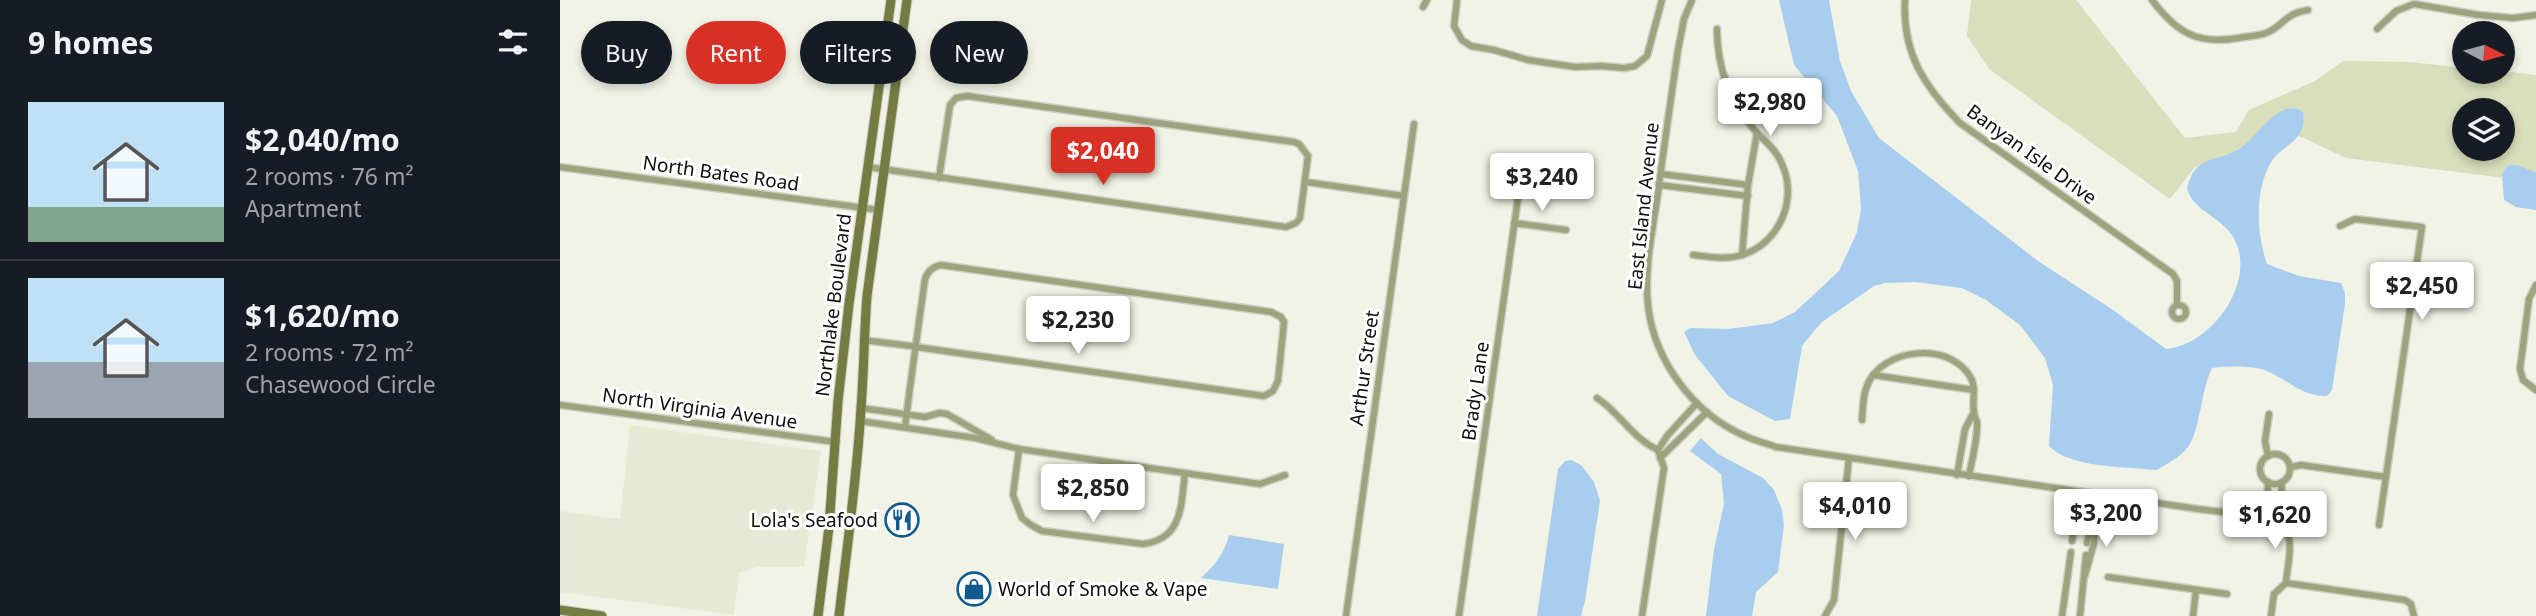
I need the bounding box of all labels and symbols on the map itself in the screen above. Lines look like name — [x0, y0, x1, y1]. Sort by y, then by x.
north arrow — [2452, 21, 2515, 84]
pin: $2,980 — [1713, 78, 1827, 138]
street label: Banyan Isle Drive — [1962, 98, 2102, 210]
street label: East Island Avenue — [1621, 121, 1665, 291]
pin: $2,040 — [1046, 128, 1160, 187]
street label: North Bates Road — [641, 149, 801, 197]
pin: $3,240 — [1485, 154, 1599, 213]
street label: Northlake Boulevard — [809, 212, 857, 398]
pin: $2,450 — [2365, 262, 2479, 322]
pin: $2,230 — [1021, 296, 1135, 356]
street label: Arthur Street — [1343, 309, 1385, 427]
street label: Brady Lane — [1455, 340, 1495, 442]
street label: North Virginia Avenue — [601, 381, 799, 435]
pin: $2,850 — [1036, 464, 1150, 524]
pin: $4,010 — [1798, 482, 1912, 542]
pin: $3,200 — [2049, 490, 2163, 549]
pin: $1,620 — [2218, 491, 2332, 551]
restaurant icon: Lola's Seafood — [883, 501, 921, 539]
place label: Lola's Seafood — [750, 507, 878, 533]
shop icon: World of Smoke & Vape — [955, 570, 993, 608]
place label: World of Smoke & Vape — [998, 576, 1208, 602]

